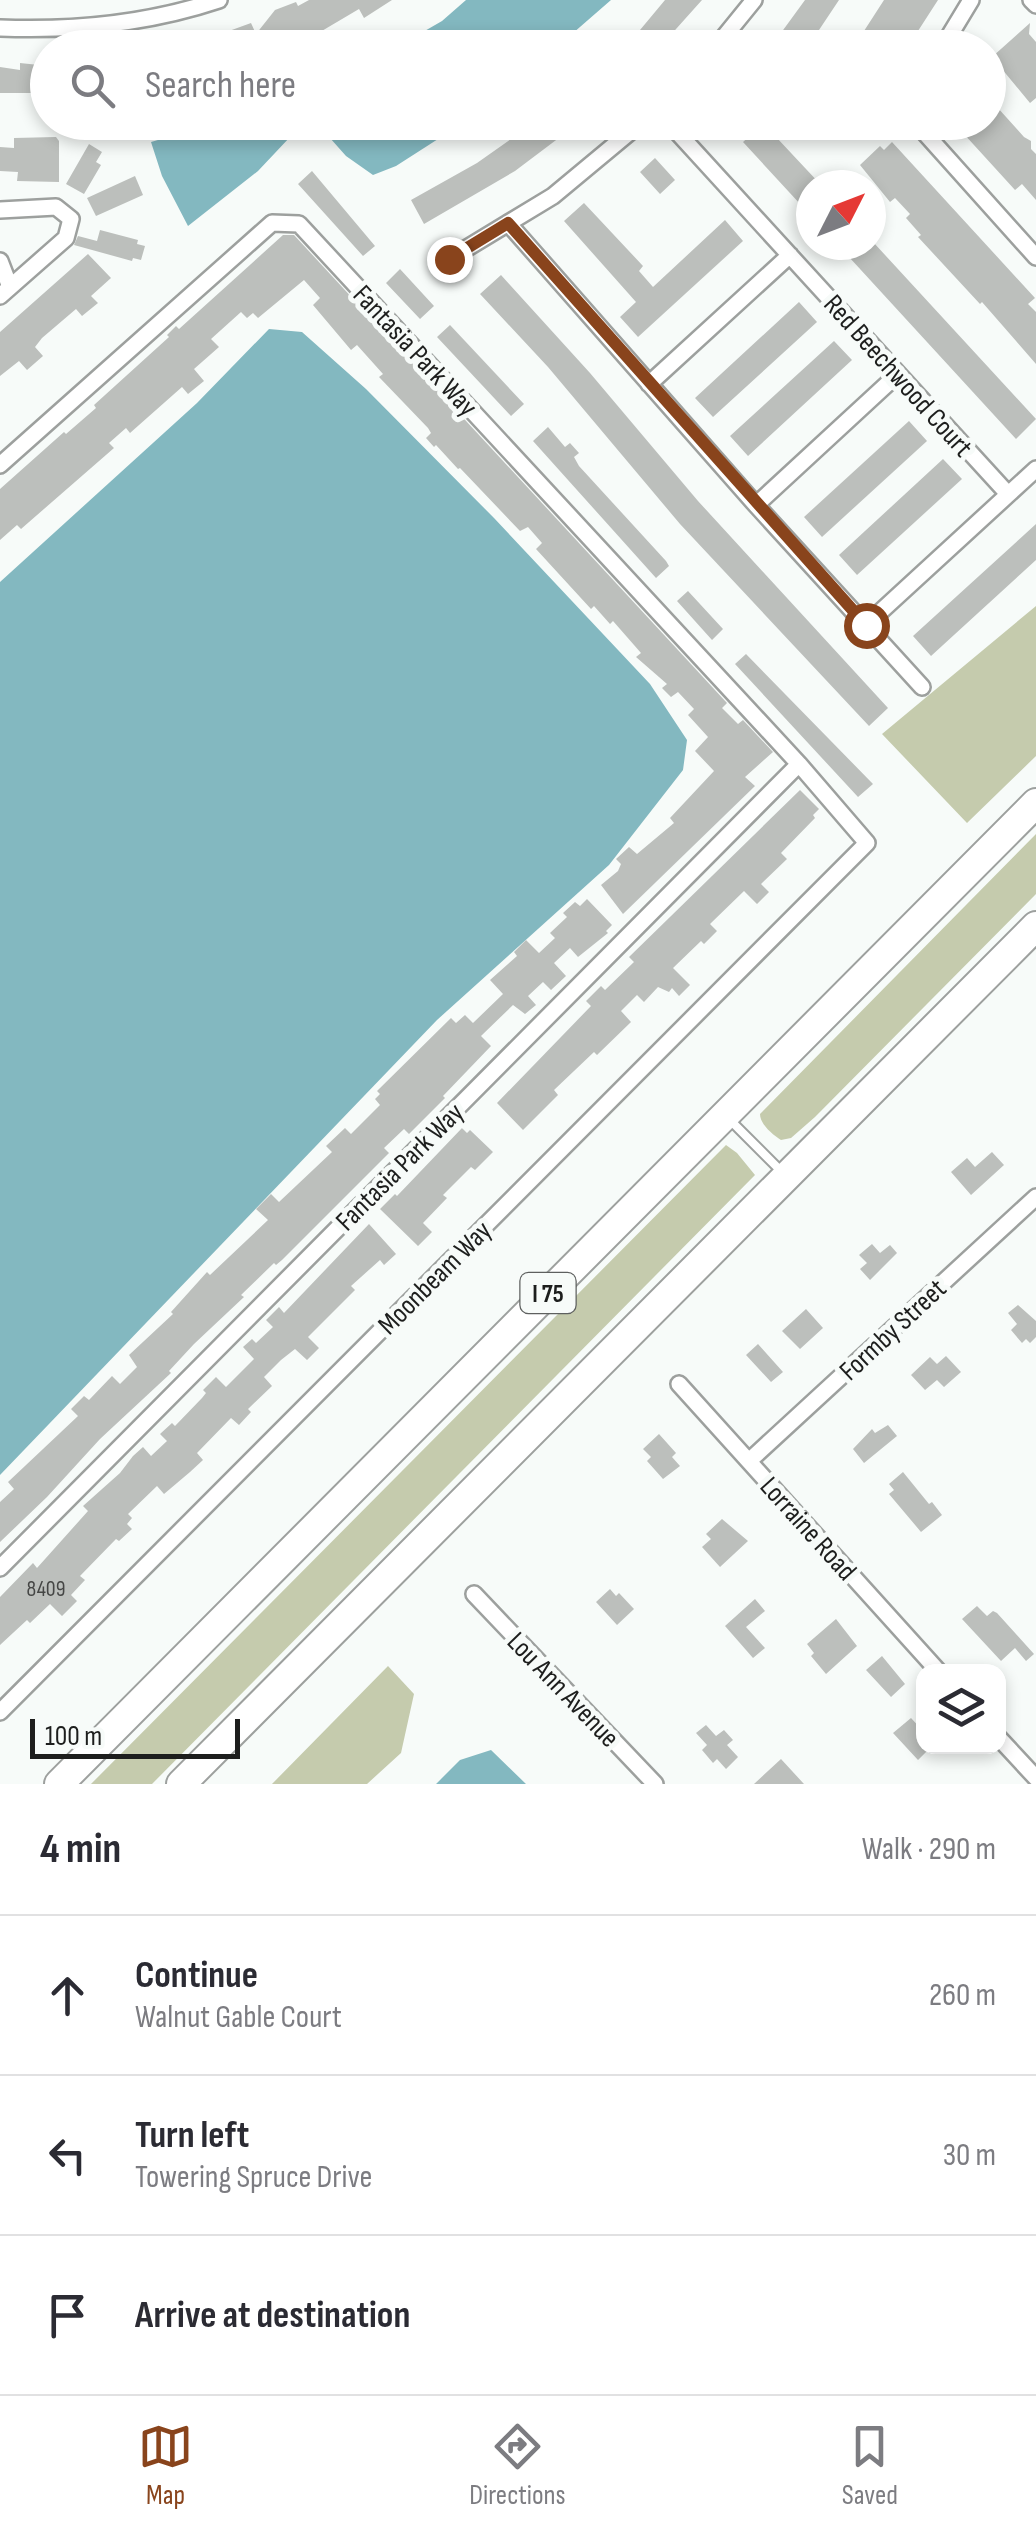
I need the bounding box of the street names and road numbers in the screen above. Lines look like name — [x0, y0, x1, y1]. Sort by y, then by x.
street label: Fantasia Park Way — [346, 279, 484, 423]
street label: Red Beechwood Court — [816, 288, 979, 464]
street label: Fantasia Park Way — [329, 1096, 471, 1238]
street label: Moonbeam Way — [371, 1214, 499, 1342]
street label: Formby Street — [833, 1272, 953, 1388]
road number: I 75 — [520, 1273, 576, 1313]
street label: Lorraine Road — [753, 1471, 863, 1587]
street label: Lou Ann Avenue — [500, 1626, 626, 1754]

